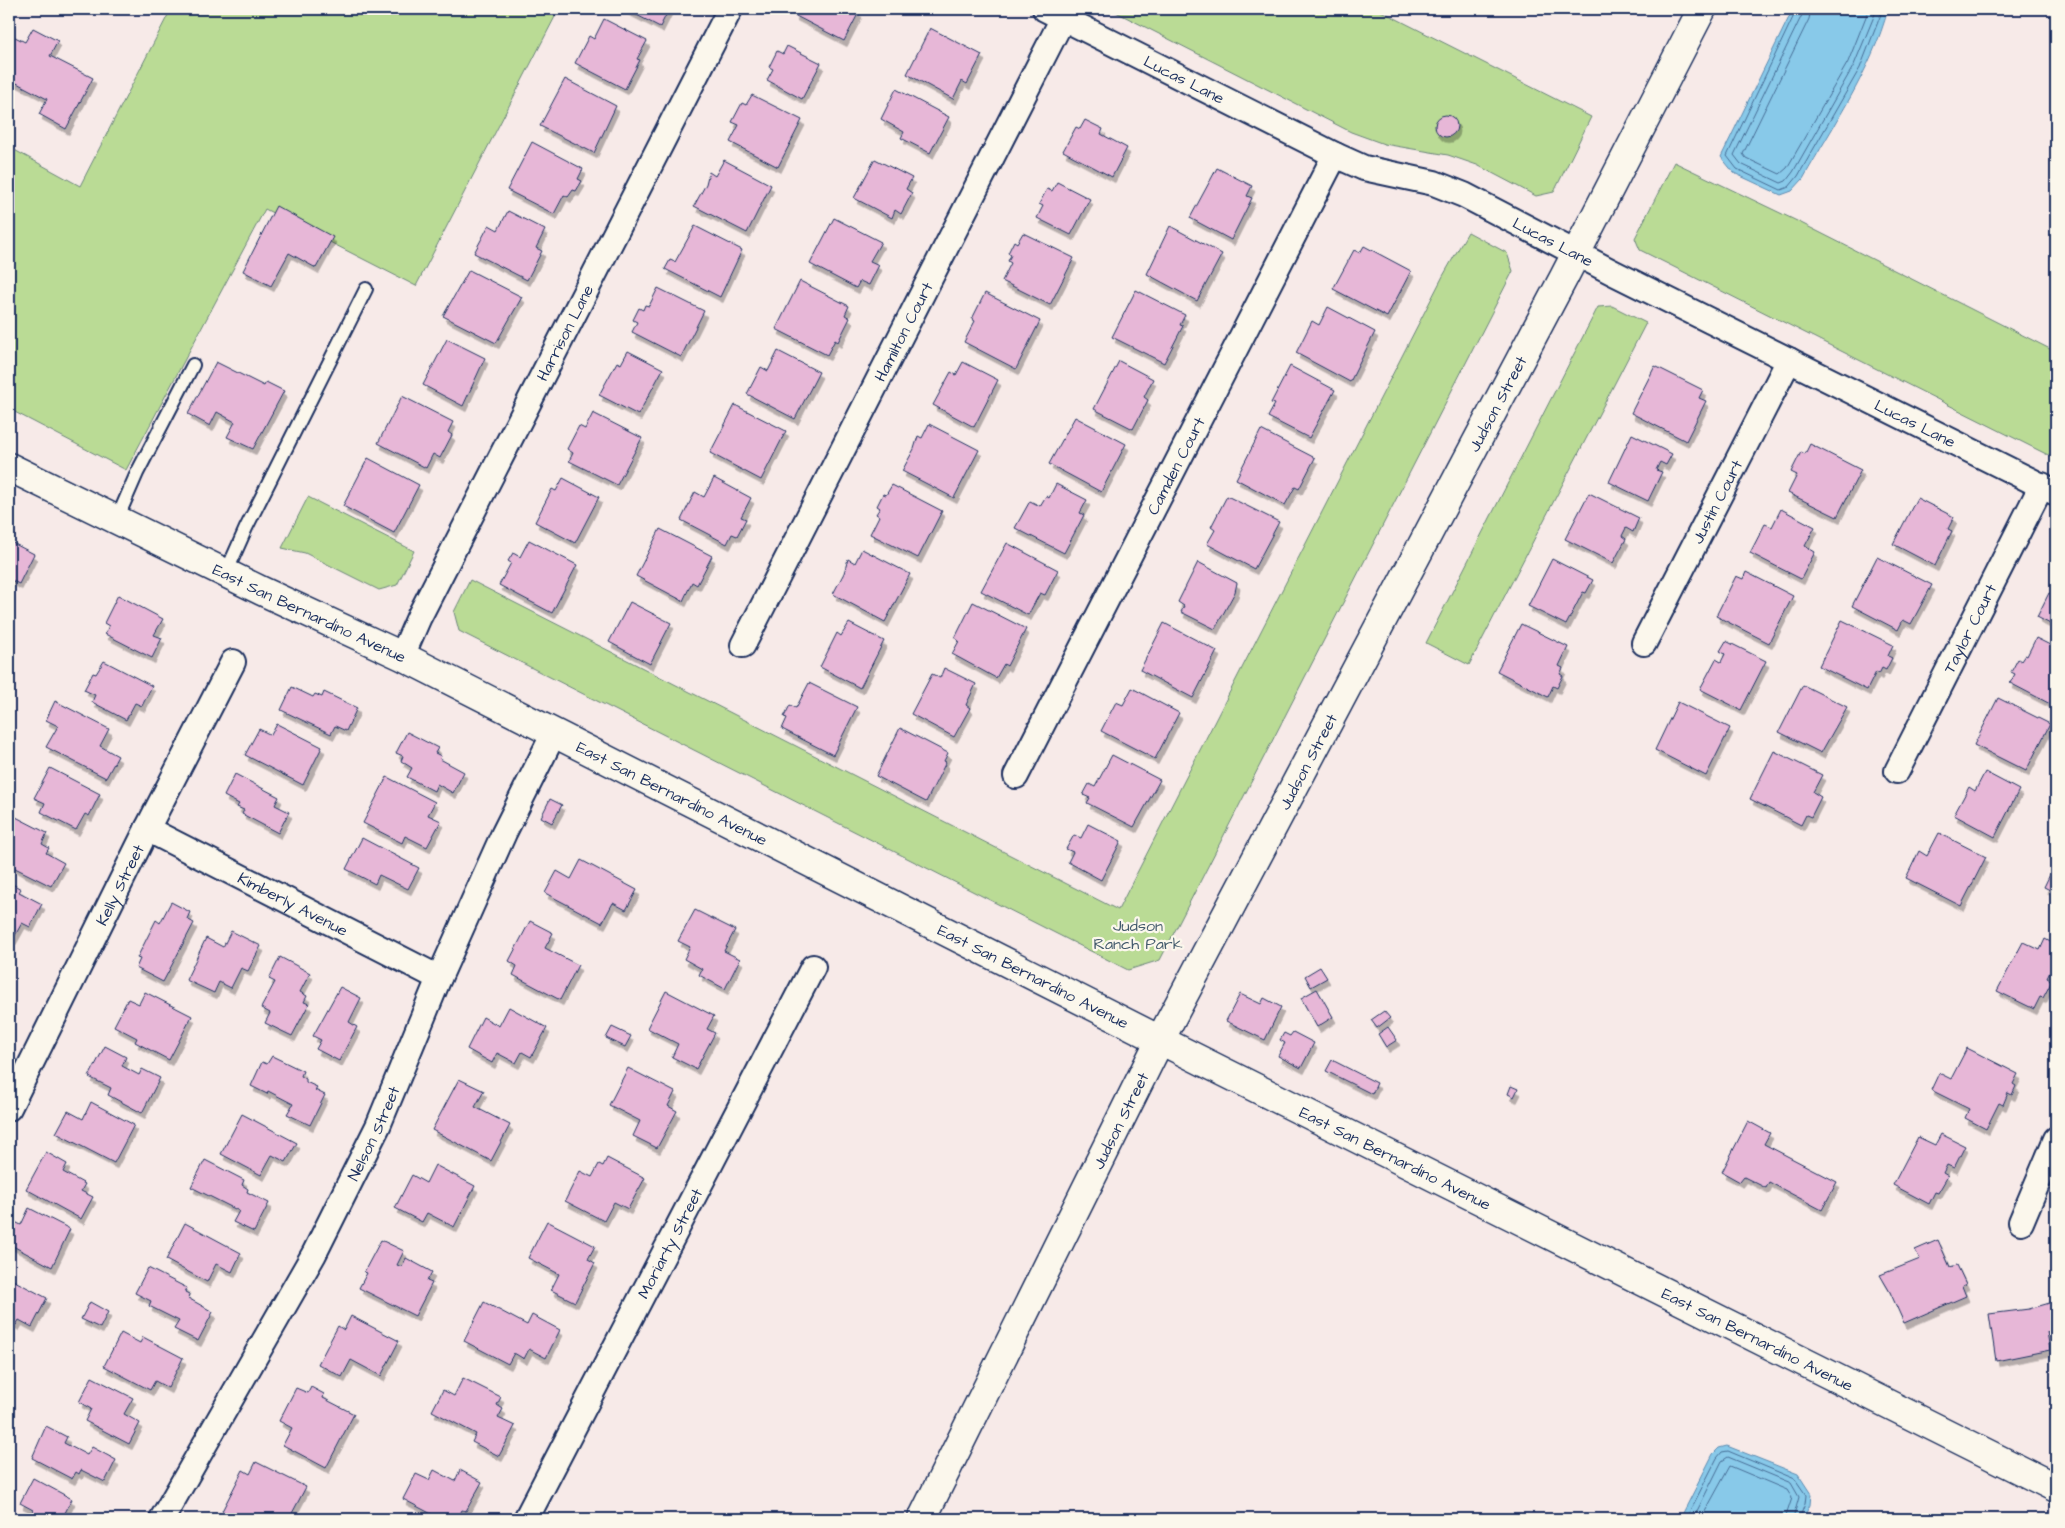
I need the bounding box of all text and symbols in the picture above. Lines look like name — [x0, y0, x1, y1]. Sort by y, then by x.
street label: Lucas Lane — [1140, 50, 1228, 110]
street label: Lucas Lane — [1509, 212, 1597, 273]
street label: Hamilton Court — [869, 278, 939, 385]
street label: Harrison Lane — [532, 281, 599, 385]
street label: Judson Street — [1463, 352, 1533, 456]
street label: Lucas Lane — [1871, 394, 1959, 453]
street label: Camden Court — [1142, 413, 1211, 519]
street label: Justin Court — [1687, 456, 1748, 548]
street label: East San Bernardino Avenue — [209, 559, 410, 668]
street label: Taylor Court — [1938, 580, 2002, 677]
street label: Judson Street — [1274, 710, 1343, 814]
street label: East San Bernardino Avenue — [573, 736, 771, 851]
street label: Kelly Street — [91, 840, 150, 930]
street label: Kimberly Avenue — [234, 867, 352, 942]
park label: Judson Ranch Park — [1094, 915, 1183, 955]
street label: East San Bernardino Avenue — [934, 919, 1133, 1034]
street label: Judson Street — [1088, 1068, 1154, 1173]
street label: Nelson Street — [342, 1083, 405, 1185]
street label: East San Bernardino Avenue — [1296, 1102, 1495, 1216]
street label: Moriarty Street — [633, 1184, 708, 1302]
street label: East San Bernardino Avenue — [1658, 1283, 1857, 1397]

